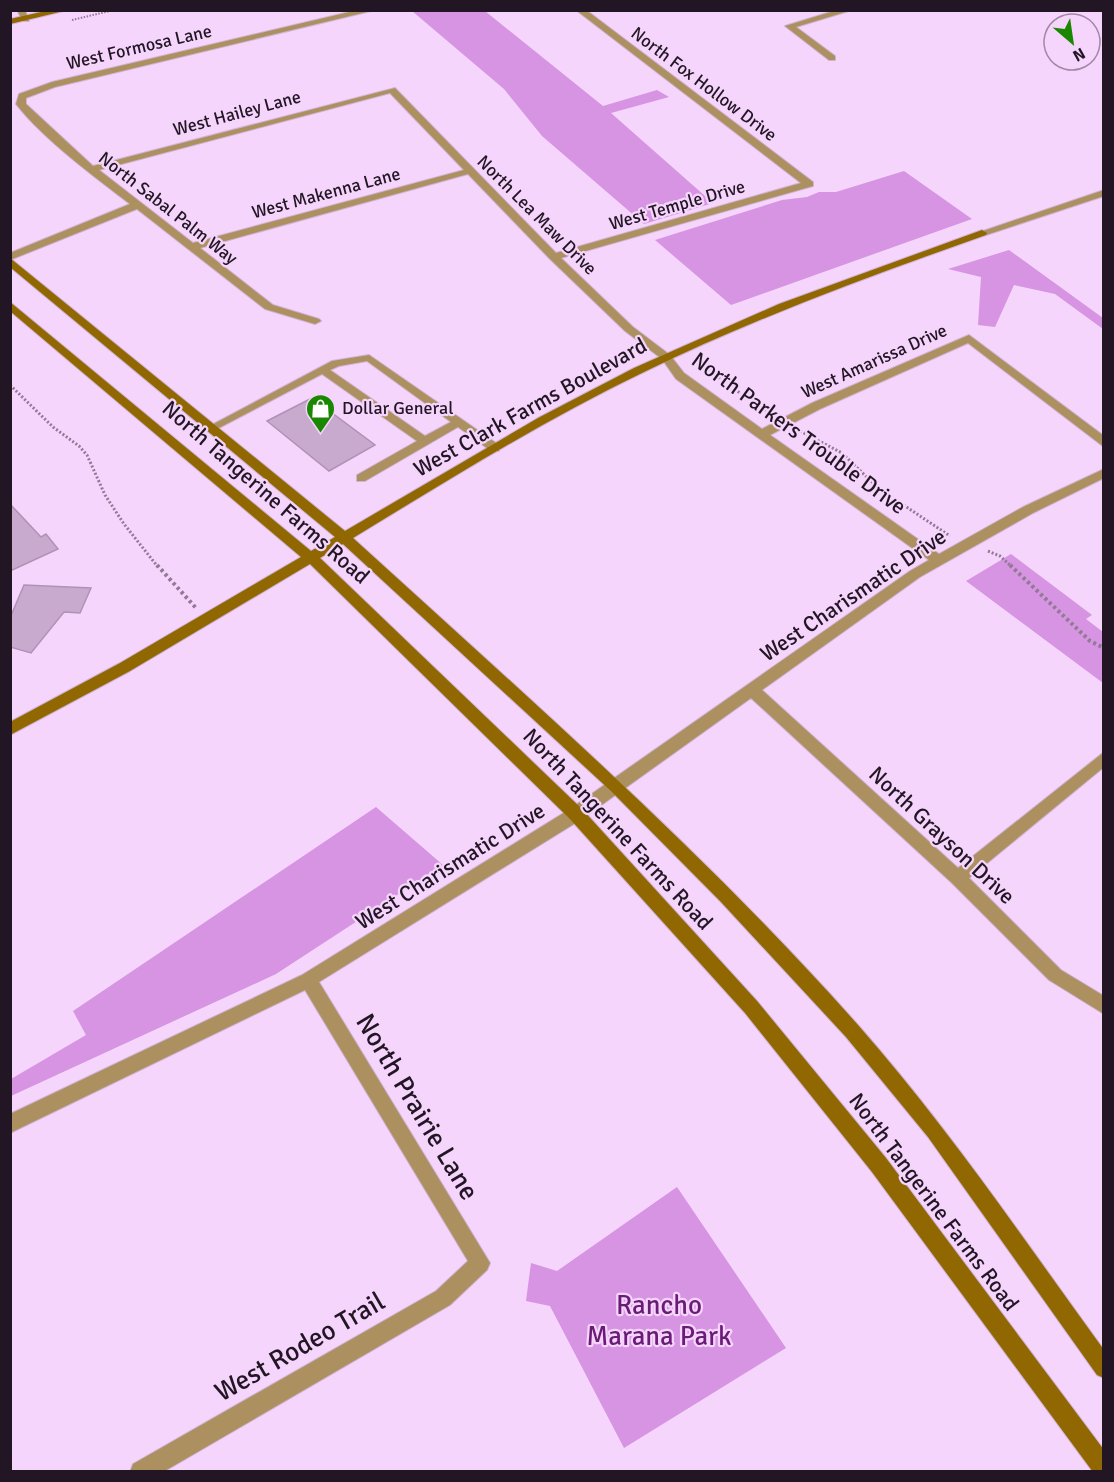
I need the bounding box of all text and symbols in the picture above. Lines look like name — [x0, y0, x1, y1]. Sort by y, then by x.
north arrow — [1042, 12, 1102, 72]
street label: West Formosa Lane — [64, 20, 214, 74]
street label: North Fox Hollow Drive — [627, 22, 781, 146]
text: N — [1069, 43, 1089, 66]
street label: West Hailey Lane — [171, 85, 303, 141]
street label: North Sabal Palm Way — [94, 147, 242, 269]
street label: North Lea Maw Drive — [473, 151, 601, 279]
street label: West Makenna Lane — [249, 163, 403, 223]
street label: West Temple Drive — [607, 175, 747, 235]
street label: West Amarissa Drive — [798, 319, 950, 403]
street label: West Clark Farms Boulevard — [409, 332, 651, 482]
street label: North Parkers Trouble Drive — [686, 346, 912, 520]
shop icon: Dollar General — [305, 392, 337, 434]
street label: North Tangerine Farms Road — [157, 395, 375, 589]
place label: Dollar General — [342, 397, 453, 419]
street label: West Charismatic Drive — [755, 523, 951, 667]
street label: North Tangerine Farms Road — [517, 723, 719, 935]
street label: North Grayson Drive — [863, 760, 1021, 910]
street label: West Charismatic Drive — [350, 797, 550, 935]
street label: North Prairie Lane — [348, 1008, 486, 1206]
street label: North Tangerine Farms Road — [843, 1088, 1025, 1316]
street label: West Rodeo Trail — [209, 1285, 391, 1409]
park label: Rancho Marana Park — [586, 1289, 732, 1353]

